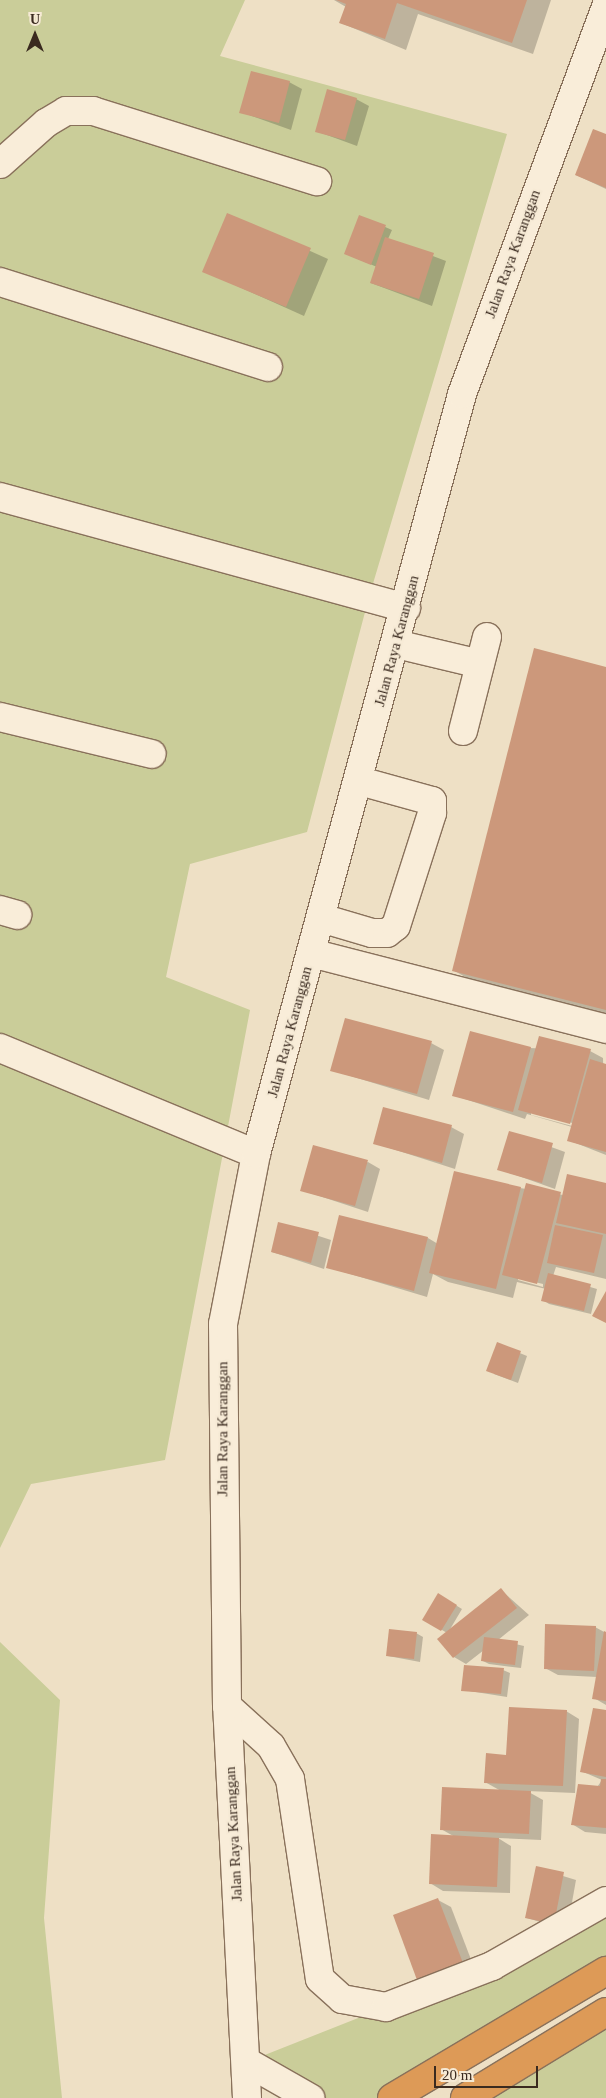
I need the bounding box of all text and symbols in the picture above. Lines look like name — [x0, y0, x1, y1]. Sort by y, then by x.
north arrow — [10, 10, 60, 60]
text: U — [30, 12, 40, 27]
street label: Jalan Raya Karanggan — [481, 188, 545, 320]
street label: Jalan Raya Karanggan — [371, 573, 423, 709]
street label: Jalan Raya Karanggan — [264, 964, 316, 1100]
street label: Jalan Raya Karanggan — [214, 1362, 232, 1496]
street label: Jalan Raya Karanggan — [221, 1766, 247, 1902]
scale bar — [436, 2056, 540, 2088]
text: 20 m — [442, 2067, 472, 2083]

